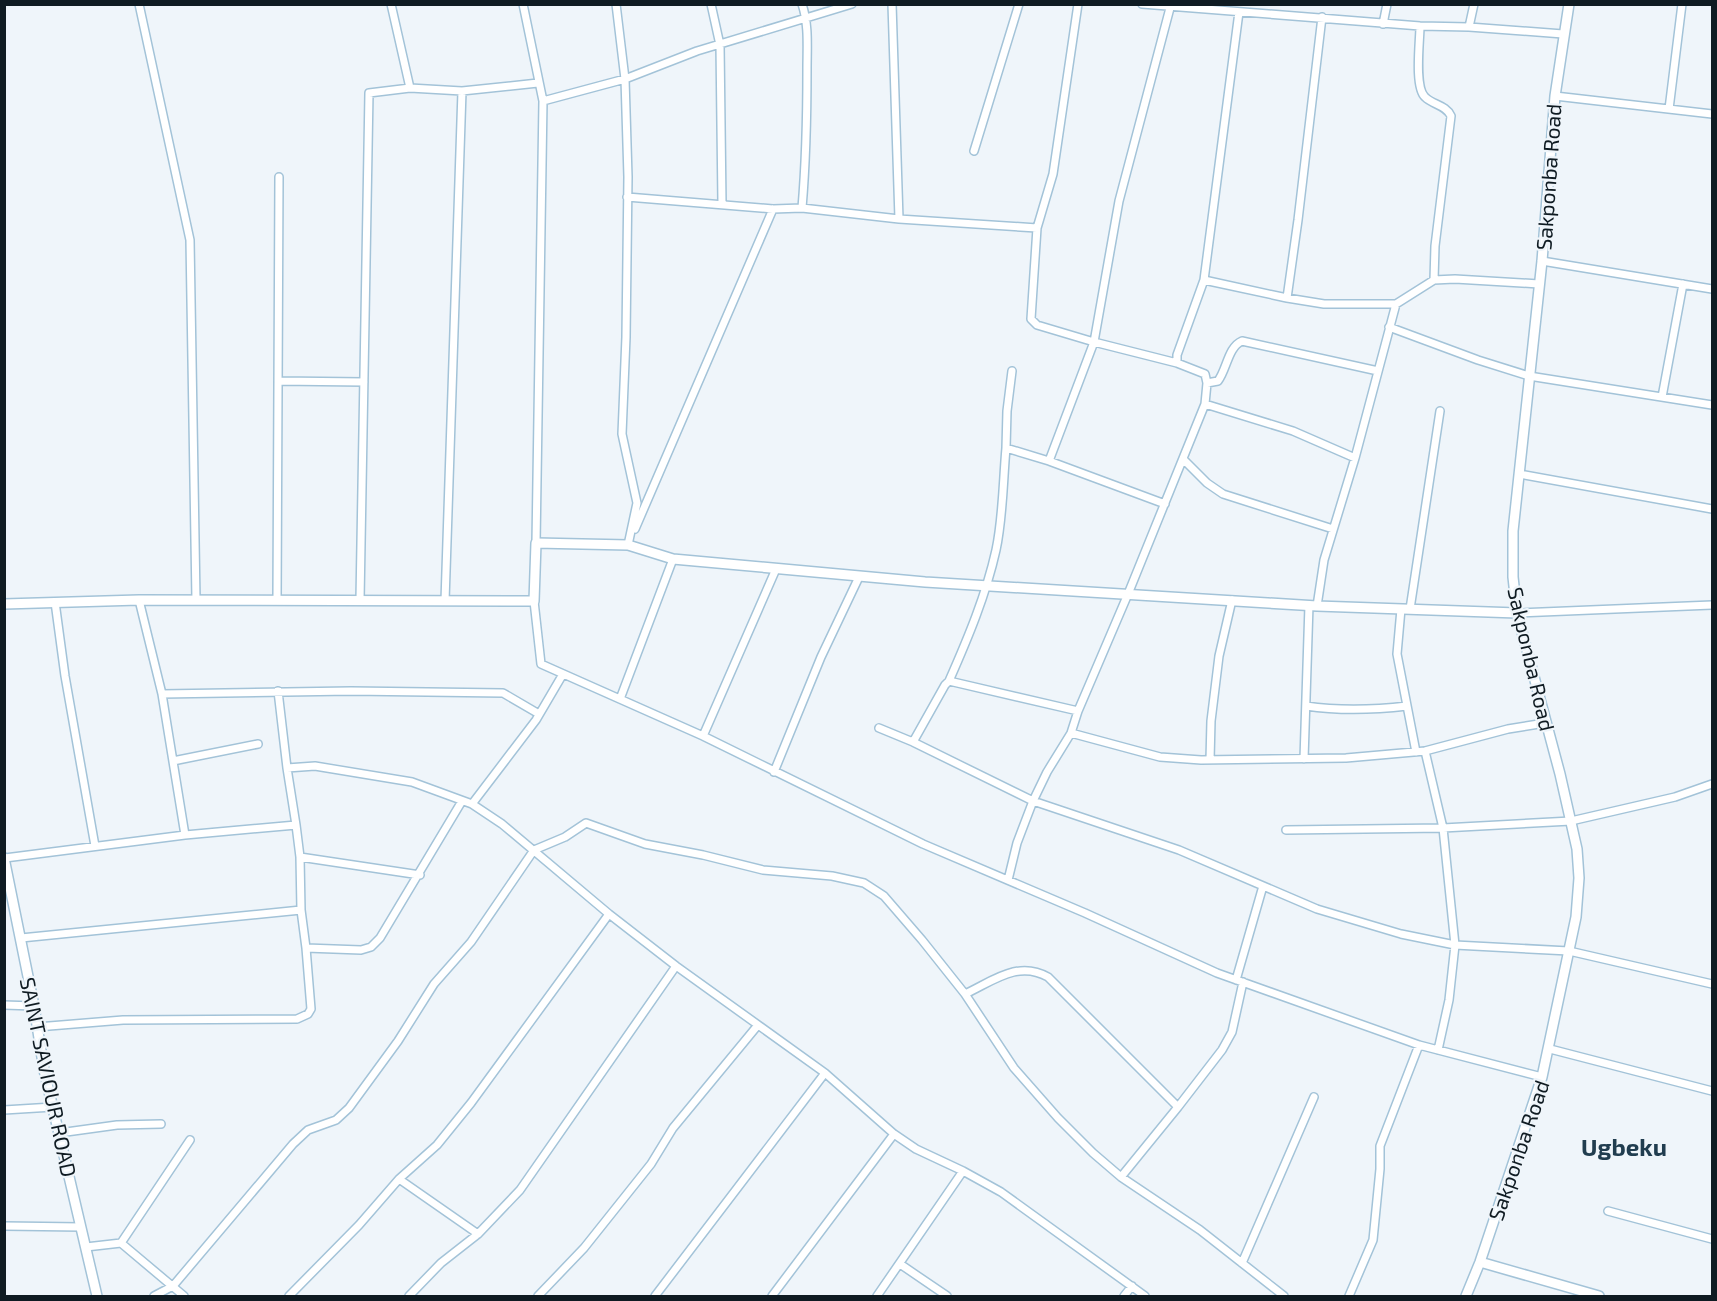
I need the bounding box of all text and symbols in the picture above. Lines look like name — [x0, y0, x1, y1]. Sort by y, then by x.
street label: Sakponba Road — [1530, 103, 1566, 251]
street label: Sakponba Road — [1503, 585, 1561, 733]
street label: SAINT SAVIOUR ROAD — [16, 975, 82, 1179]
street label: Sakponba Road — [1482, 1077, 1554, 1223]
district label: Ugbeku — [1581, 1132, 1667, 1161]

